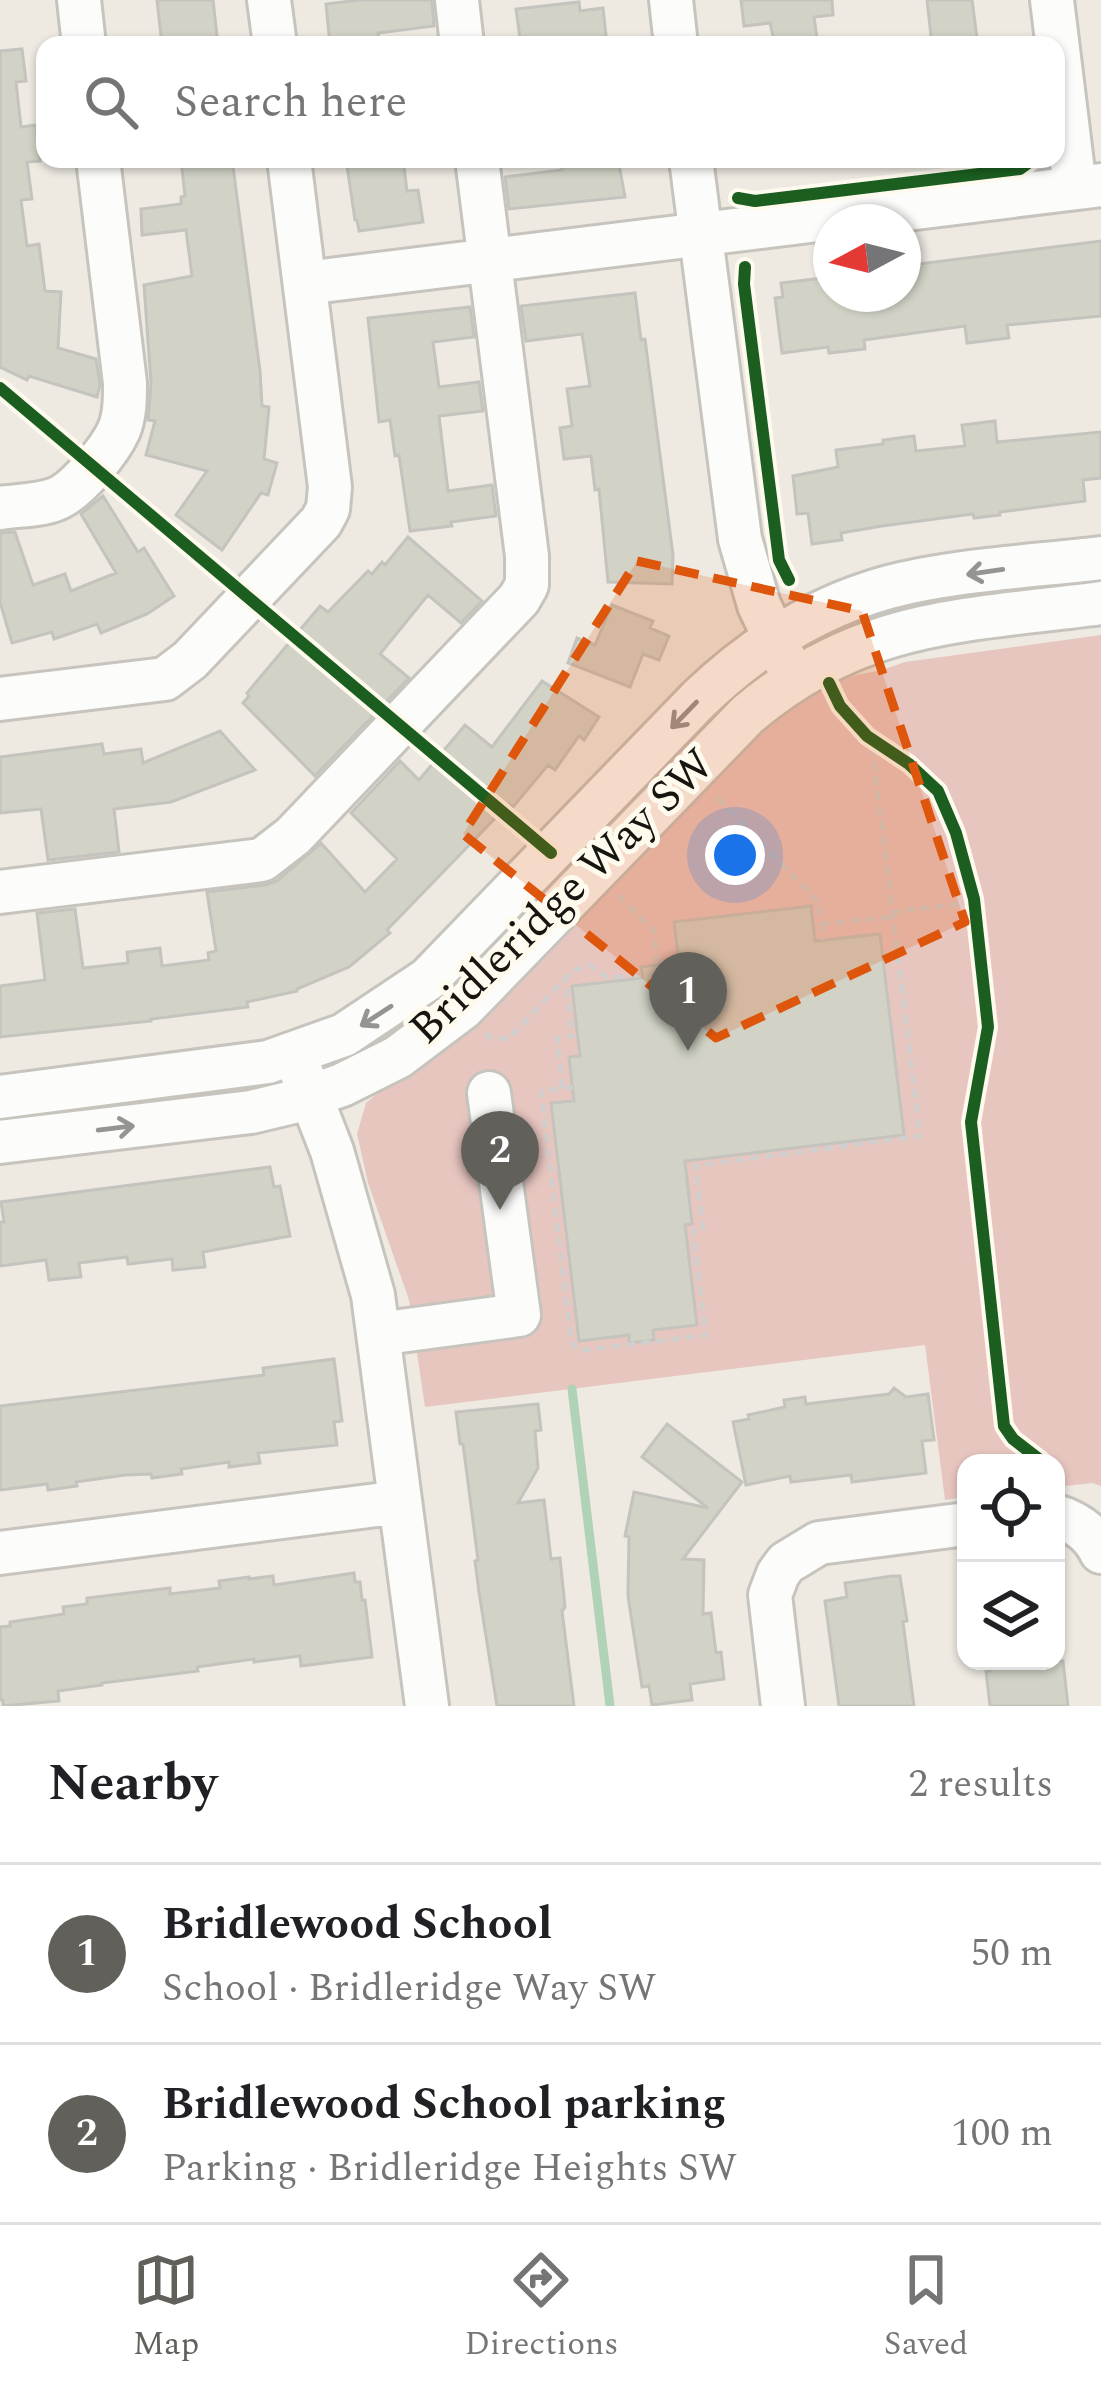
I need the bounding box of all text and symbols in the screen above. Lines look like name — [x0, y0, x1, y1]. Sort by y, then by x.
search box — [36, 36, 1065, 168]
text: Search here — [174, 68, 407, 137]
icon: search — [78, 69, 144, 135]
north arrow — [813, 204, 921, 312]
one-way arrow — [966, 561, 1005, 584]
one-way arrow — [671, 699, 699, 729]
street label: Bridleridge Way SW — [393, 733, 731, 1061]
your location — [705, 825, 765, 885]
pin: 1 — [649, 952, 727, 1051]
one-way arrow — [359, 1003, 393, 1028]
pin: 2 — [461, 1111, 539, 1210]
one-way arrow — [96, 1117, 135, 1139]
map controls — [957, 1454, 1065, 1670]
button: locate — [957, 1454, 1065, 1562]
button: layers — [957, 1562, 1065, 1670]
text: Nearby — [48, 1745, 217, 1823]
text: 2 results — [909, 1755, 1053, 1814]
text: Bridlewood School — [162, 1890, 552, 1959]
text: 1 — [76, 1924, 98, 1983]
text: 50 m — [971, 1924, 1053, 1983]
text: School · Bridleridge Way SW — [162, 1959, 656, 2018]
text: Bridlewood School parking — [162, 2070, 726, 2139]
text: 2 — [76, 2104, 98, 2163]
text: 100 m — [951, 2104, 1053, 2163]
text: Parking · Bridleridge Heights SW — [162, 2139, 737, 2198]
tab: Map — [133, 2247, 199, 2369]
tab: Directions — [464, 2247, 618, 2369]
tab: Saved — [884, 2247, 968, 2369]

